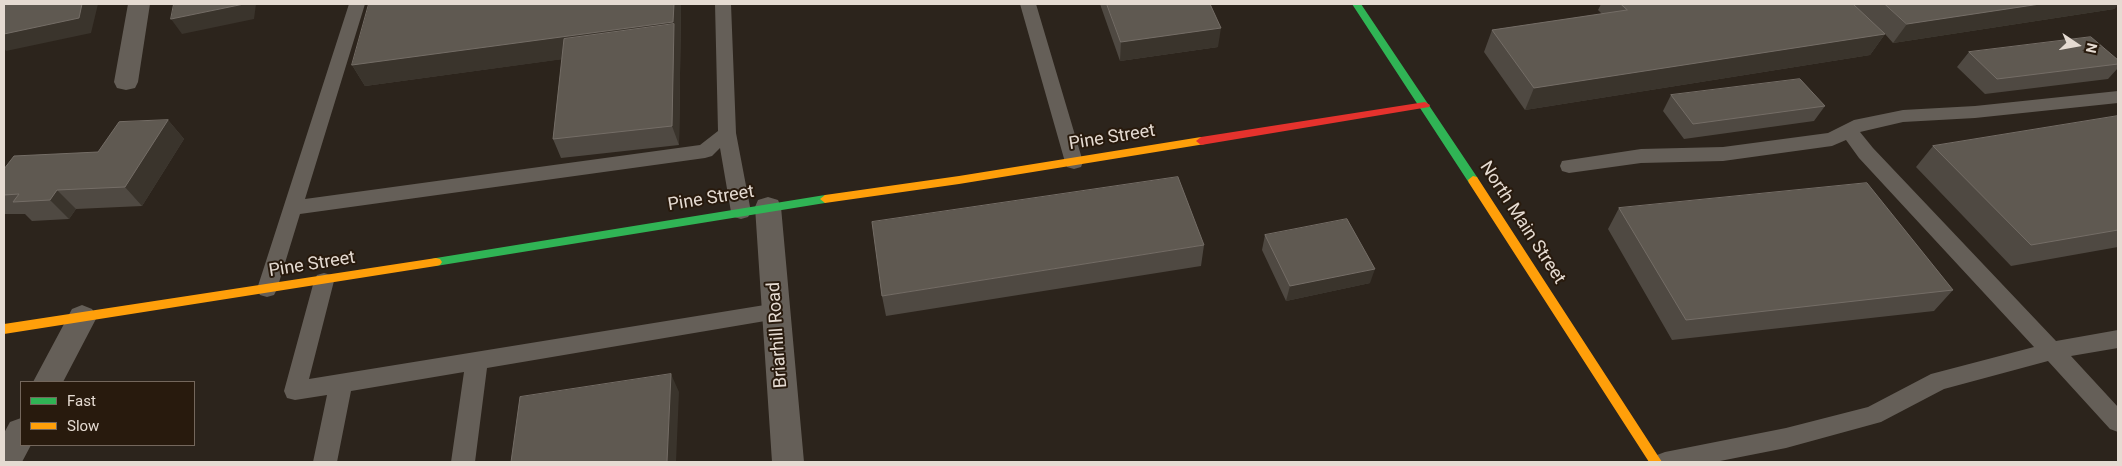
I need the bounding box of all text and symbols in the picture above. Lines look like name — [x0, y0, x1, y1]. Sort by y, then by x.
north arrow — [2052, 20, 2102, 70]
text: N — [2083, 42, 2101, 55]
street label: Pine Street — [1067, 121, 1157, 155]
street label: North Main Street — [1474, 158, 1570, 288]
street label: Pine Street — [666, 182, 756, 216]
street label: Pine Street — [267, 248, 357, 282]
street label: Briarhill Road — [764, 281, 792, 389]
legend — [20, 381, 195, 446]
text: Fast — [67, 392, 96, 410]
text: Slow — [67, 417, 99, 435]

